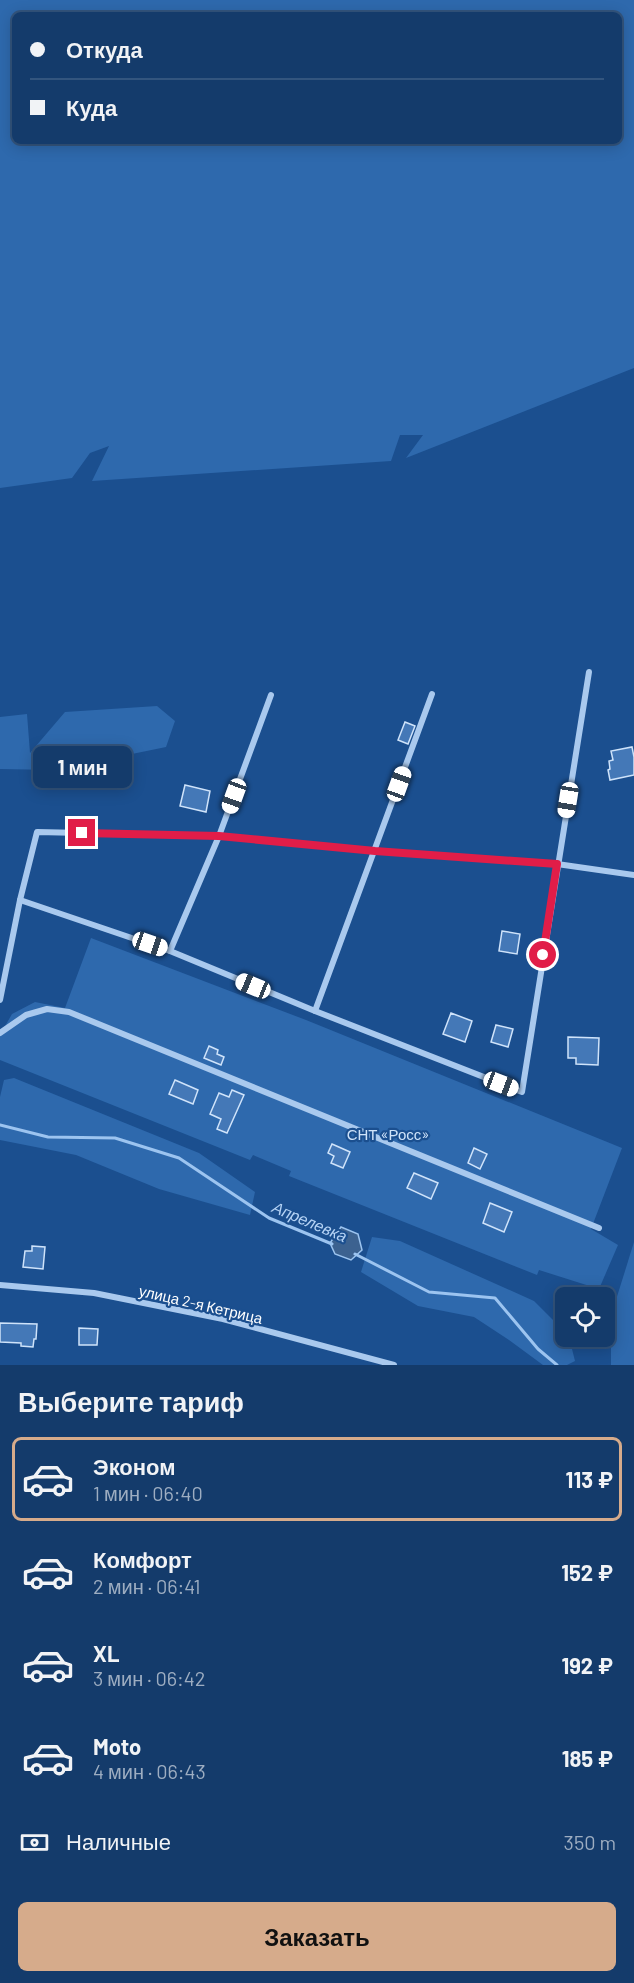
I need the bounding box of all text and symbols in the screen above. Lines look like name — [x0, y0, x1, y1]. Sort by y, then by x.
text: Откуда — [66, 36, 143, 62]
text: Куда — [66, 94, 117, 120]
callout: 1 мин — [32, 746, 132, 788]
text: 1 мин — [57, 755, 108, 779]
car — [384, 764, 414, 804]
car — [219, 776, 249, 816]
car — [556, 781, 580, 819]
route end — [68, 819, 95, 846]
car — [130, 930, 170, 958]
route start — [529, 941, 556, 968]
car — [233, 971, 273, 1001]
car — [481, 1069, 521, 1099]
park label: СНТ «Росс» — [347, 1125, 429, 1143]
water label: Апрелевка — [269, 1196, 350, 1245]
street label: улица 2-я Кетрица — [137, 1281, 265, 1327]
map controls — [555, 1287, 615, 1347]
button: locate — [555, 1287, 615, 1347]
text: Выберите тариф — [18, 1385, 244, 1417]
icon: car — [21, 1452, 75, 1506]
text: Эконом — [93, 1453, 176, 1479]
text: 113 ₽ — [566, 1466, 613, 1492]
text: 1 мин · 06:40 — [93, 1481, 203, 1505]
icon: car — [21, 1545, 75, 1599]
text: Комфорт — [93, 1546, 192, 1572]
text: 152 ₽ — [561, 1559, 613, 1585]
text: 2 мин · 06:41 — [93, 1574, 200, 1598]
icon: car — [21, 1638, 75, 1692]
text: XL — [93, 1640, 119, 1666]
text: 192 ₽ — [561, 1652, 613, 1678]
text: 3 мин · 06:42 — [93, 1666, 206, 1690]
icon: car — [21, 1731, 75, 1785]
text: Moto — [93, 1733, 141, 1759]
text: 185 ₽ — [562, 1745, 613, 1771]
text: 4 мин · 06:43 — [93, 1759, 206, 1783]
icon: cash — [18, 1826, 51, 1859]
text: Наличные — [66, 1828, 171, 1854]
text: 350 m — [564, 1830, 616, 1854]
button: Заказать — [18, 1902, 616, 1971]

